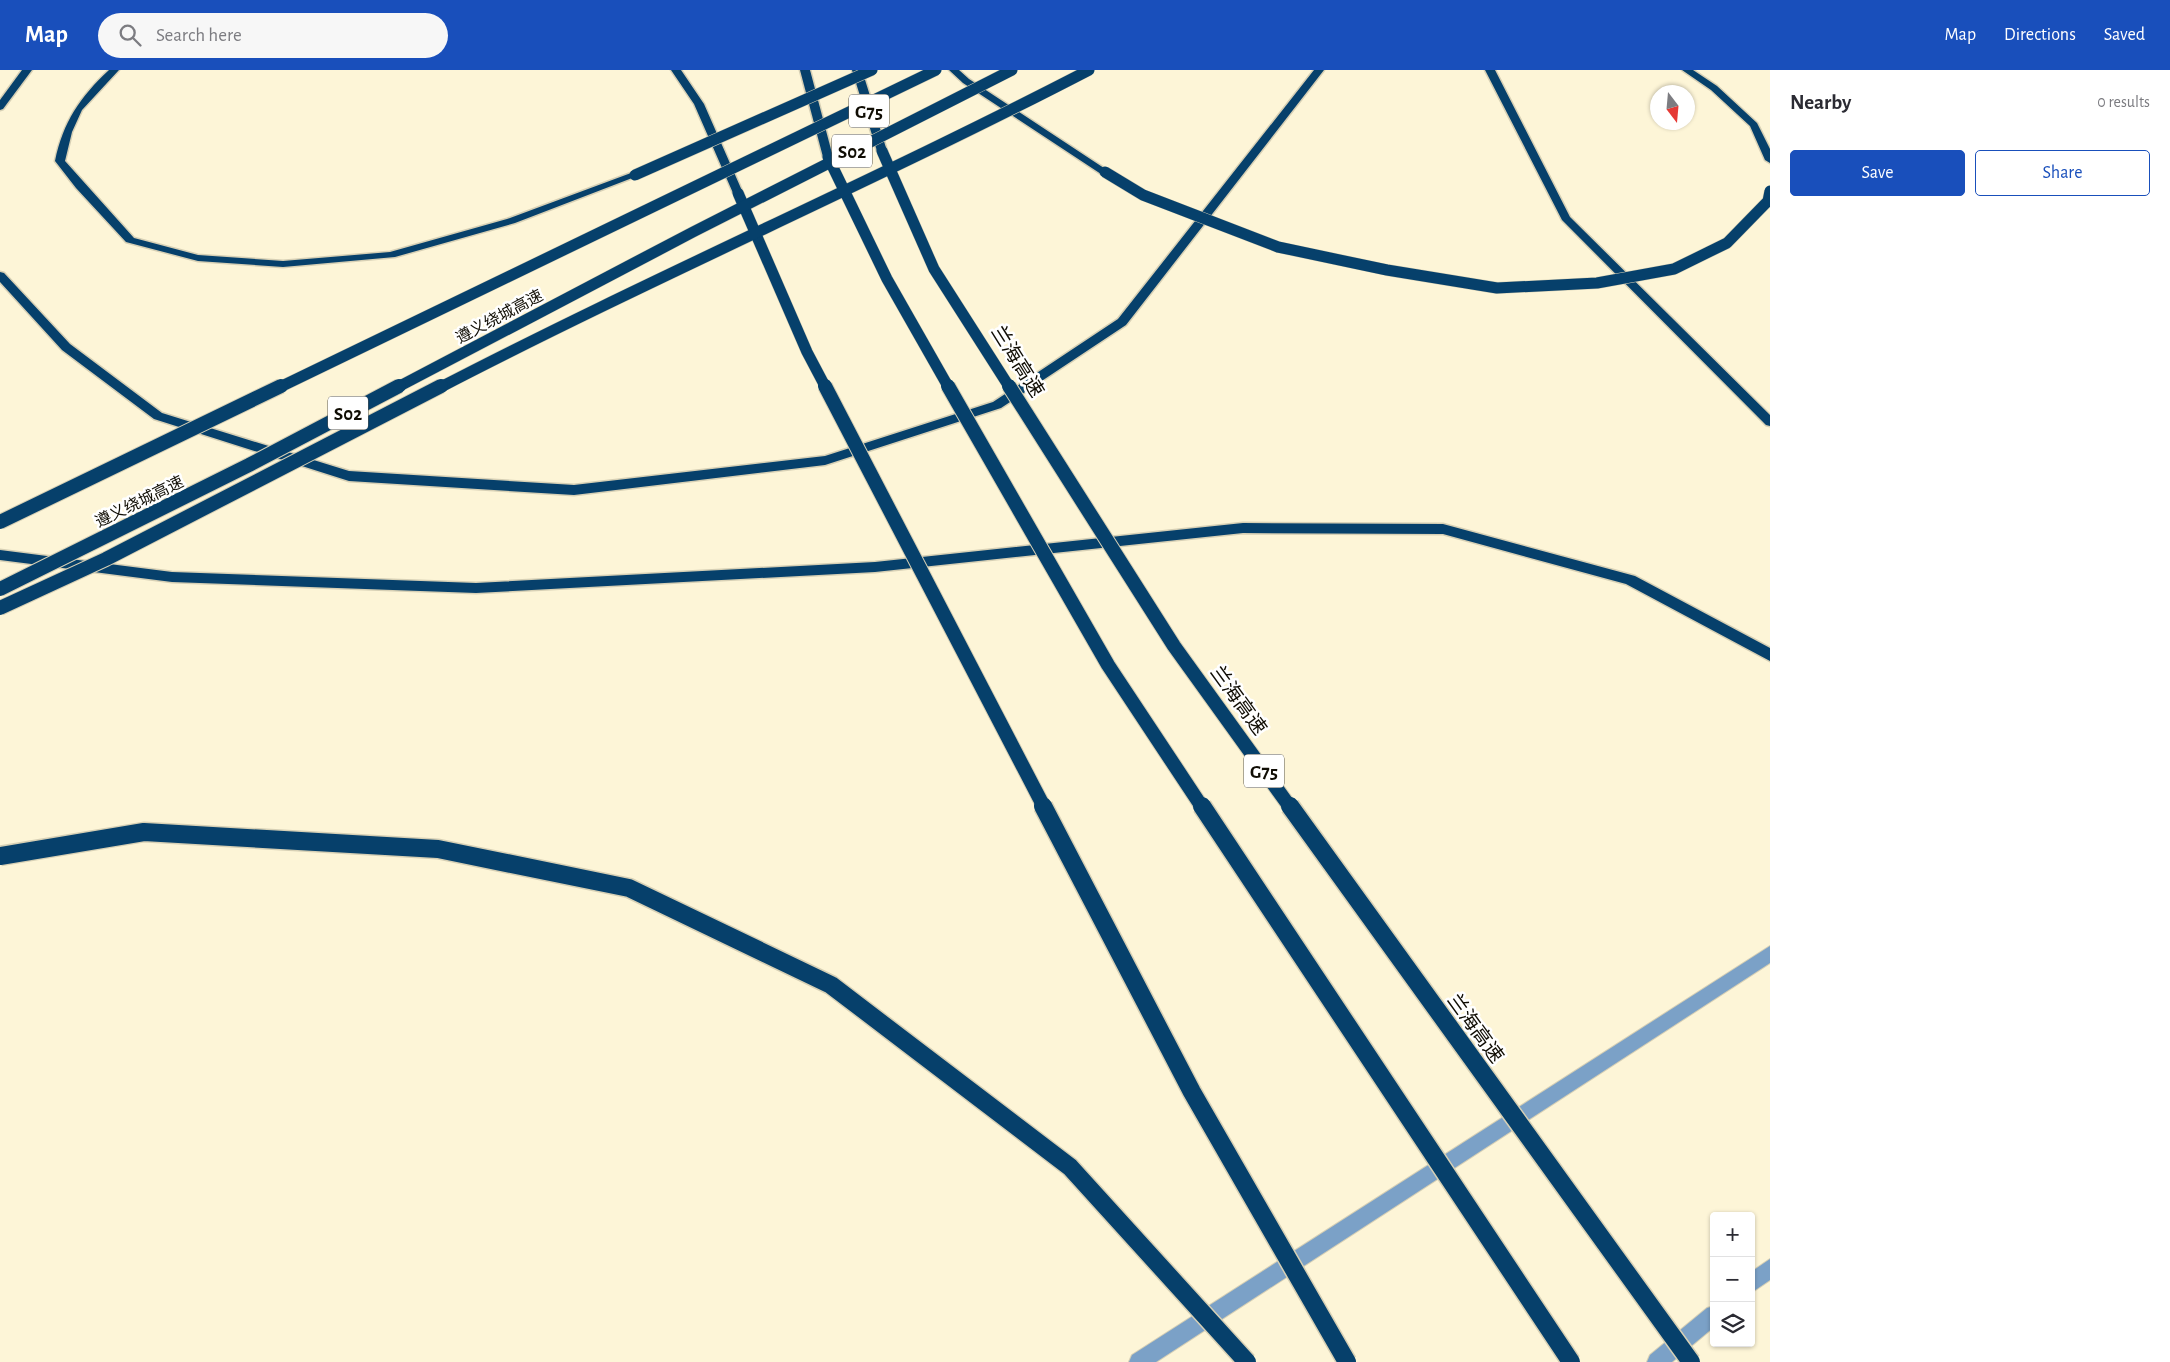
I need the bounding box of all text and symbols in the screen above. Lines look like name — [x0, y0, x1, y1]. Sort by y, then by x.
search box — [98, 13, 448, 58]
icon: search — [116, 21, 144, 49]
text: Map — [25, 23, 68, 47]
text: Search here — [156, 26, 242, 45]
text: Map — [1945, 26, 1976, 44]
text: Directions — [2004, 26, 2076, 44]
text: Saved — [2104, 26, 2145, 44]
north arrow — [1650, 85, 1695, 130]
text: Nearby — [1790, 92, 1851, 113]
road number: G75 — [849, 94, 889, 128]
text: 0 results — [2097, 94, 2150, 110]
road number: S02 — [832, 134, 872, 168]
button: Save — [1790, 150, 1965, 196]
button: Share — [1975, 150, 2150, 196]
street label: 遵义绕城高速 — [453, 286, 546, 346]
street label: 兰海高速 — [987, 321, 1049, 401]
road number: S02 — [328, 396, 368, 429]
street label: 遵义绕城高速 — [92, 473, 186, 530]
street label: 兰海高速 — [1207, 661, 1271, 739]
road number: G75 — [1244, 754, 1284, 788]
street label: 兰海高速 — [1444, 989, 1508, 1067]
map controls — [1710, 1212, 1755, 1347]
button: + — [1710, 1212, 1755, 1257]
button: − — [1710, 1257, 1755, 1302]
button: layers — [1710, 1302, 1755, 1347]

